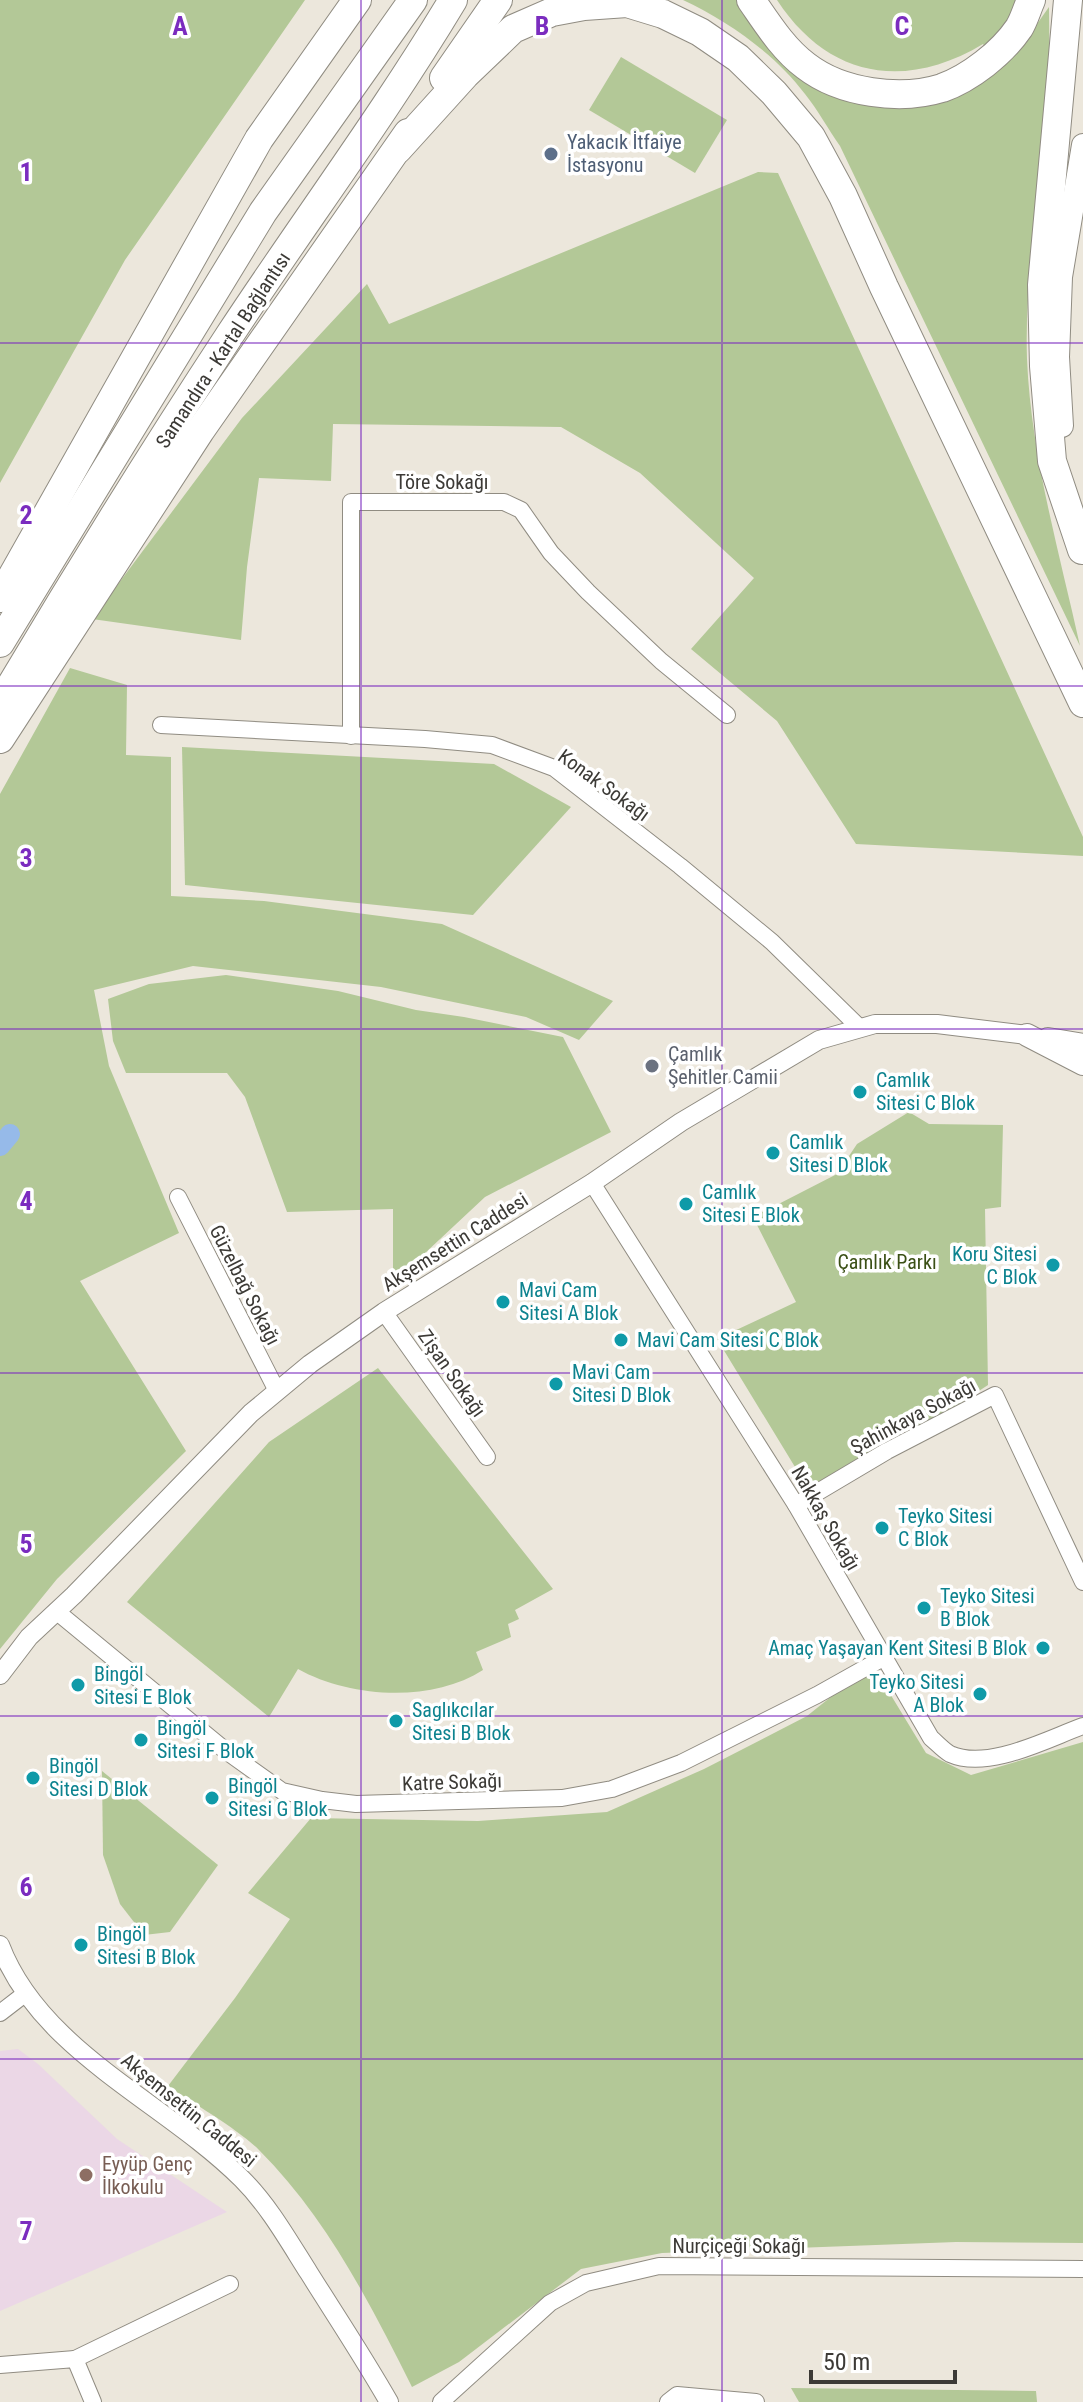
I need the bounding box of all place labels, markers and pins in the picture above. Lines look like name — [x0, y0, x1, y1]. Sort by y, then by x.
place label: Yakacık İtfaiye İstasyonu — [567, 130, 682, 177]
marker: Yakacık İtfaiye İstasyonu — [542, 145, 560, 163]
place label: Çamlık Şehitler Camii — [668, 1042, 778, 1089]
marker: Çamlık Şehitler Camii — [643, 1057, 661, 1075]
place label: Camlık Sitesi C Blok — [876, 1068, 975, 1115]
marker: Camlık Sitesi C Blok — [851, 1083, 869, 1101]
place label: Camlık Sitesi D Blok — [789, 1130, 888, 1177]
marker: Camlık Sitesi D Blok — [764, 1144, 782, 1162]
place label: Camlık Sitesi E Blok — [702, 1180, 800, 1227]
marker: Camlık Sitesi E Blok — [677, 1195, 695, 1213]
place label: Koru Sitesi C Blok — [952, 1242, 1037, 1289]
marker: Koru Sitesi C Blok — [1044, 1256, 1062, 1274]
place label: Mavi Cam Sitesi A Blok — [519, 1278, 618, 1325]
marker: Mavi Cam Sitesi A Blok — [494, 1293, 512, 1311]
place label: Mavi Cam Sitesi C Blok — [637, 1328, 819, 1352]
marker: Mavi Cam Sitesi C Blok — [612, 1331, 630, 1349]
place label: Mavi Cam Sitesi D Blok — [572, 1360, 671, 1407]
marker: Mavi Cam Sitesi D Blok — [547, 1375, 565, 1393]
place label: Teyko Sitesi C Blok — [898, 1504, 993, 1551]
marker: Teyko Sitesi C Blok — [873, 1519, 891, 1537]
place label: Teyko Sitesi B Blok — [940, 1584, 1035, 1631]
marker: Teyko Sitesi B Blok — [915, 1599, 933, 1617]
place label: Amaç Yaşayan Kent Sitesi B Blok — [768, 1636, 1027, 1660]
marker: Amaç Yaşayan Kent Sitesi B Blok — [1034, 1639, 1052, 1657]
place label: Bingöl Sitesi E Blok — [94, 1662, 192, 1709]
place label: Teyko Sitesi A Blok — [869, 1670, 964, 1717]
marker: Bingöl Sitesi E Blok — [69, 1676, 87, 1694]
marker: Teyko Sitesi A Blok — [971, 1685, 989, 1703]
place label: Saglıkcılar Sitesi B Blok — [412, 1698, 511, 1745]
marker: Saglıkcılar Sitesi B Blok — [387, 1712, 405, 1730]
place label: Bingöl Sitesi F Blok — [157, 1716, 254, 1763]
marker: Bingöl Sitesi F Blok — [132, 1731, 150, 1749]
place label: Bingöl Sitesi D Blok — [49, 1754, 148, 1801]
marker: Bingöl Sitesi D Blok — [24, 1769, 42, 1787]
place label: Bingöl Sitesi G Blok — [228, 1774, 328, 1821]
marker: Bingöl Sitesi G Blok — [203, 1789, 221, 1807]
place label: Bingöl Sitesi B Blok — [97, 1922, 196, 1969]
marker: Bingöl Sitesi B Blok — [72, 1936, 90, 1954]
place label: Eyyüp Genç İlkokulu — [102, 2152, 193, 2199]
marker: Eyyüp Genç İlkokulu — [77, 2166, 95, 2184]

